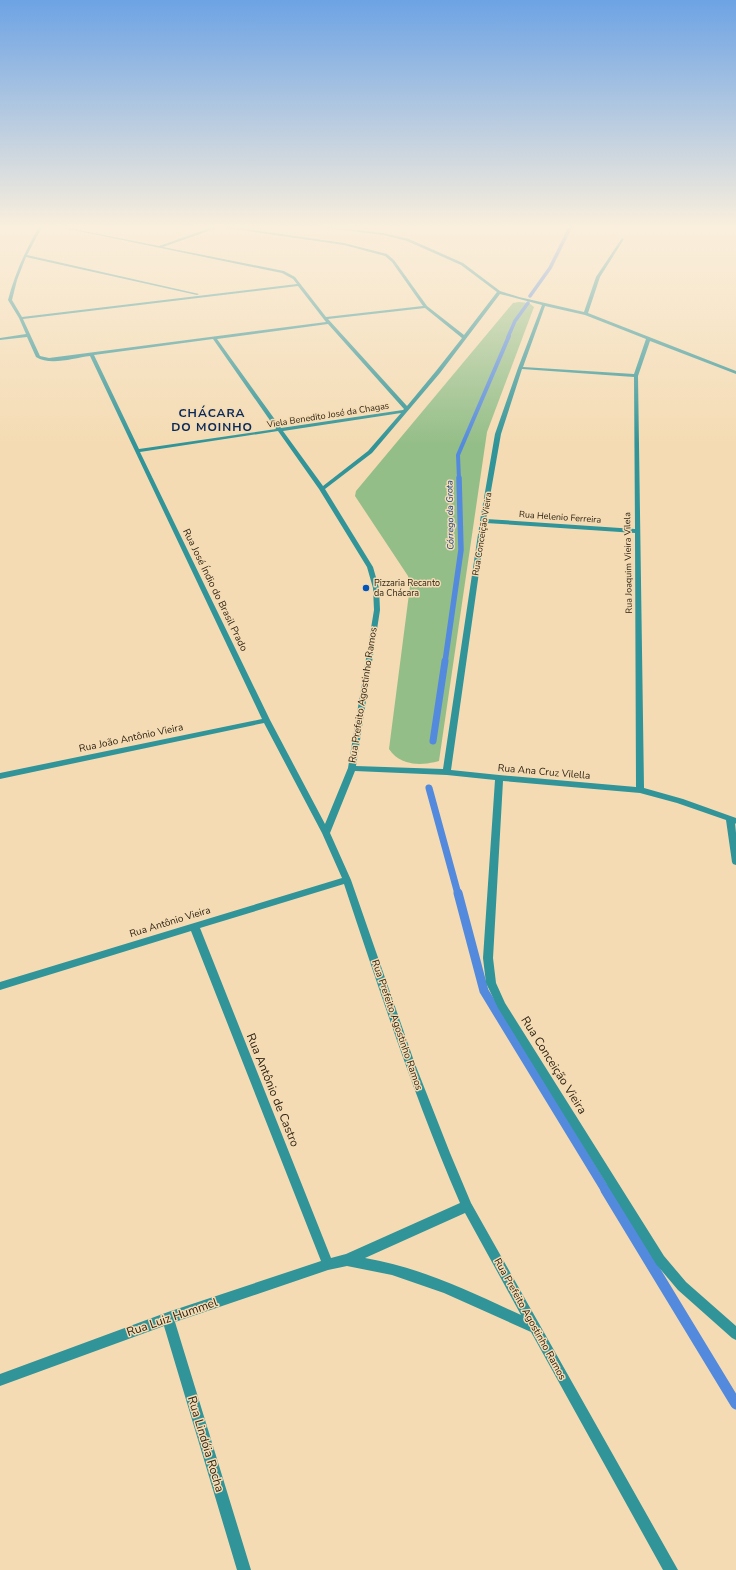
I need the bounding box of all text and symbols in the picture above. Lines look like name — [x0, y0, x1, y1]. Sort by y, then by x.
street label: Viela Benedito José da Chagas — [265, 399, 390, 431]
district label: CHÁCARA DO MOINHO — [171, 405, 253, 435]
water label: Córrego da Grota — [443, 480, 457, 550]
street label: Rua Conceição Vieira — [469, 491, 495, 577]
street label: Rua Helenio Ferreira — [518, 508, 602, 526]
street label: Rua Joaquim Vieira Vilela — [621, 512, 635, 614]
street label: Rua José Índio do Brasil Prado — [179, 526, 251, 654]
place label: Pizzaria Recanto da Chácara — [374, 577, 440, 599]
marker: Pizzaria Recanto da Chácara — [361, 583, 371, 593]
street label: Rua Prefeito Agostinho Ramos — [345, 626, 381, 764]
street label: Rua João Antônio Vieira — [78, 720, 184, 756]
street label: Rua Ana Cruz Vilella — [497, 761, 591, 783]
street label: Rua Antônio Vieira — [128, 903, 212, 941]
street label: Rua Prefeito Agostinho Ramos — [368, 958, 426, 1092]
street label: Rua Conceição Vieira — [517, 1013, 591, 1117]
street label: Rua Antônio de Castro — [243, 1031, 303, 1150]
street label: Rua Prefeito Agostinho Ramos — [491, 1256, 569, 1383]
street label: Rua Luiz Hummel — [124, 1294, 220, 1340]
street label: Rua Lindóia Rocha — [184, 1394, 228, 1494]

